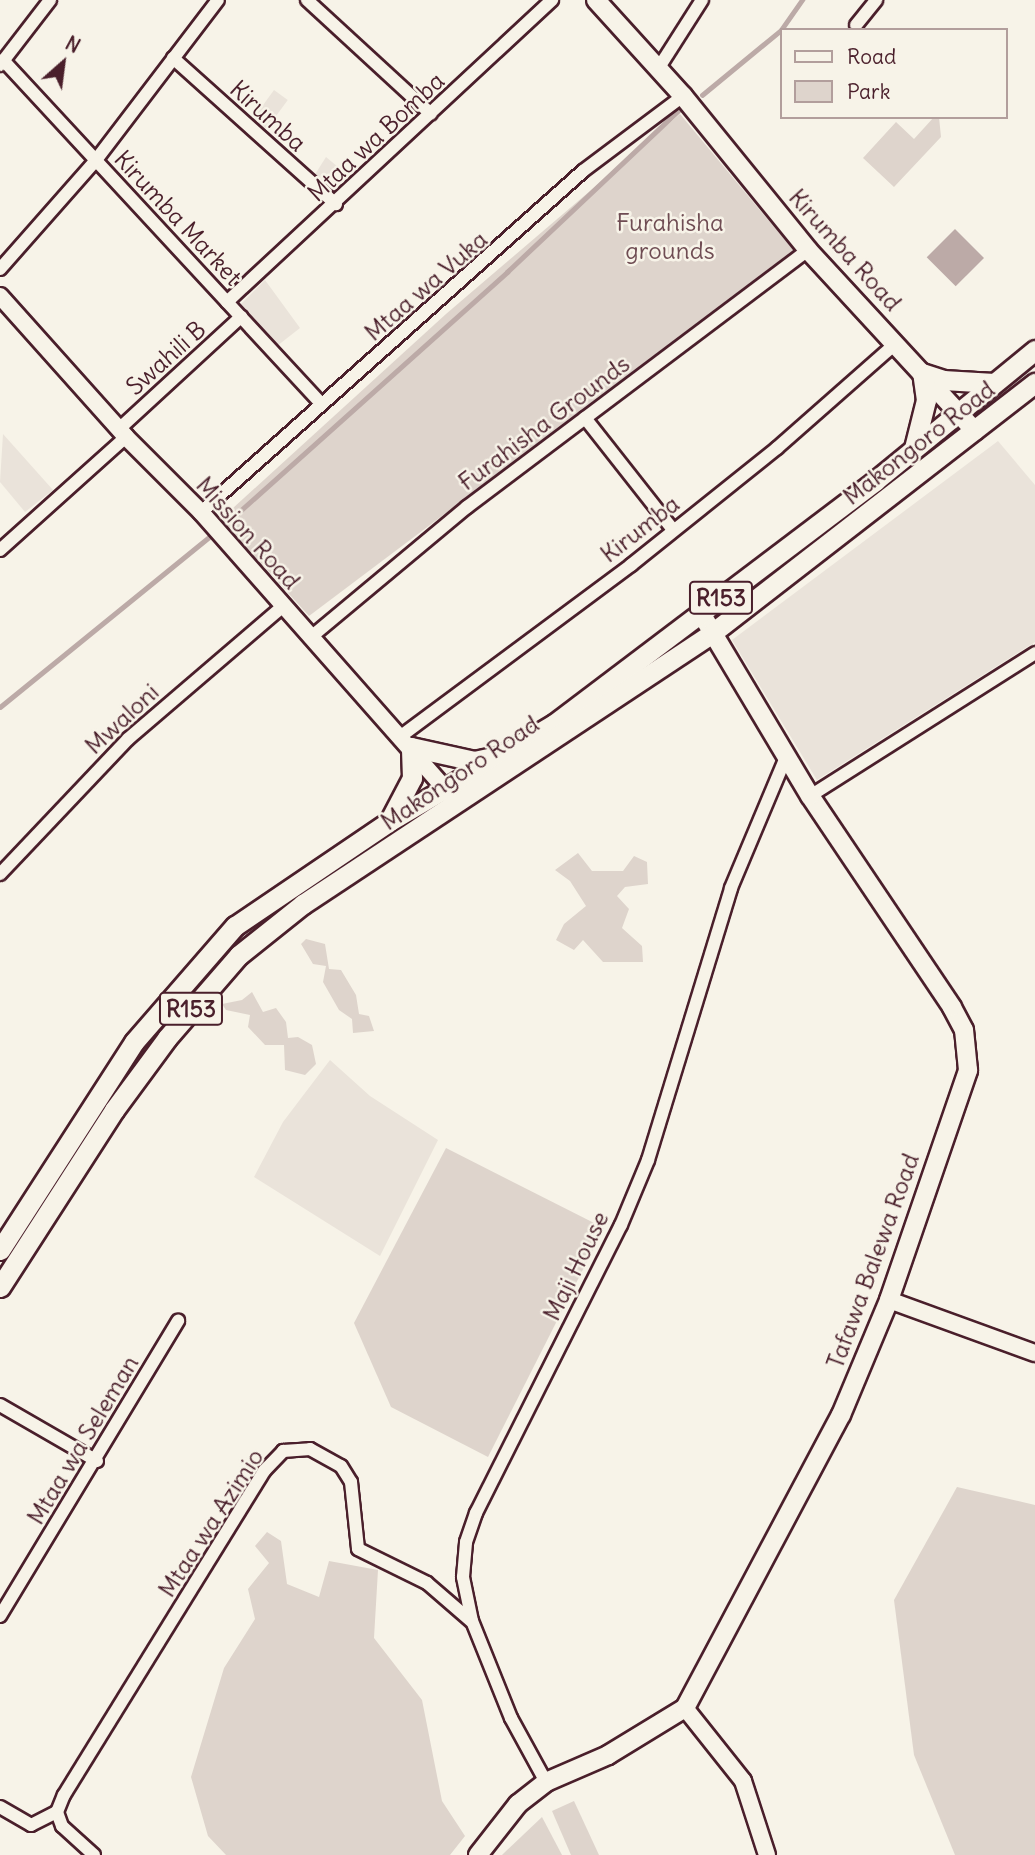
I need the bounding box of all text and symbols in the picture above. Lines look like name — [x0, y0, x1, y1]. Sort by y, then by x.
north arrow — [28, 28, 98, 98]
legend — [780, 28, 1007, 119]
text: N — [61, 31, 84, 58]
text: Road — [847, 43, 896, 70]
street label: Mtaa wa Bomba — [302, 66, 450, 208]
street label: Kirumba — [224, 75, 312, 157]
text: Park — [847, 78, 890, 105]
street label: Kirumba Market — [108, 145, 248, 291]
street label: Kirumba Road — [783, 183, 907, 317]
park label: Furahisha grounds — [616, 209, 724, 265]
street label: Mtaa wa Vuka — [359, 225, 493, 347]
street label: Swahili B — [120, 315, 212, 401]
street label: Furahisha Grounds — [453, 349, 635, 497]
street label: Makongoro Road — [837, 375, 1001, 511]
street label: Mission Road — [190, 471, 306, 595]
street label: Kirumba — [595, 489, 685, 569]
road number: R153 — [688, 578, 754, 618]
street label: Mwaloni — [79, 678, 165, 760]
street label: Makongoro Road — [376, 710, 544, 836]
road number: R153 — [158, 990, 224, 1028]
street label: Tafawa Balewa Road — [821, 1150, 925, 1372]
street label: Maji House — [537, 1207, 615, 1325]
street label: Mtaa wa Seleman — [21, 1350, 145, 1530]
street label: Mtaa wa Azimio — [152, 1443, 270, 1603]

